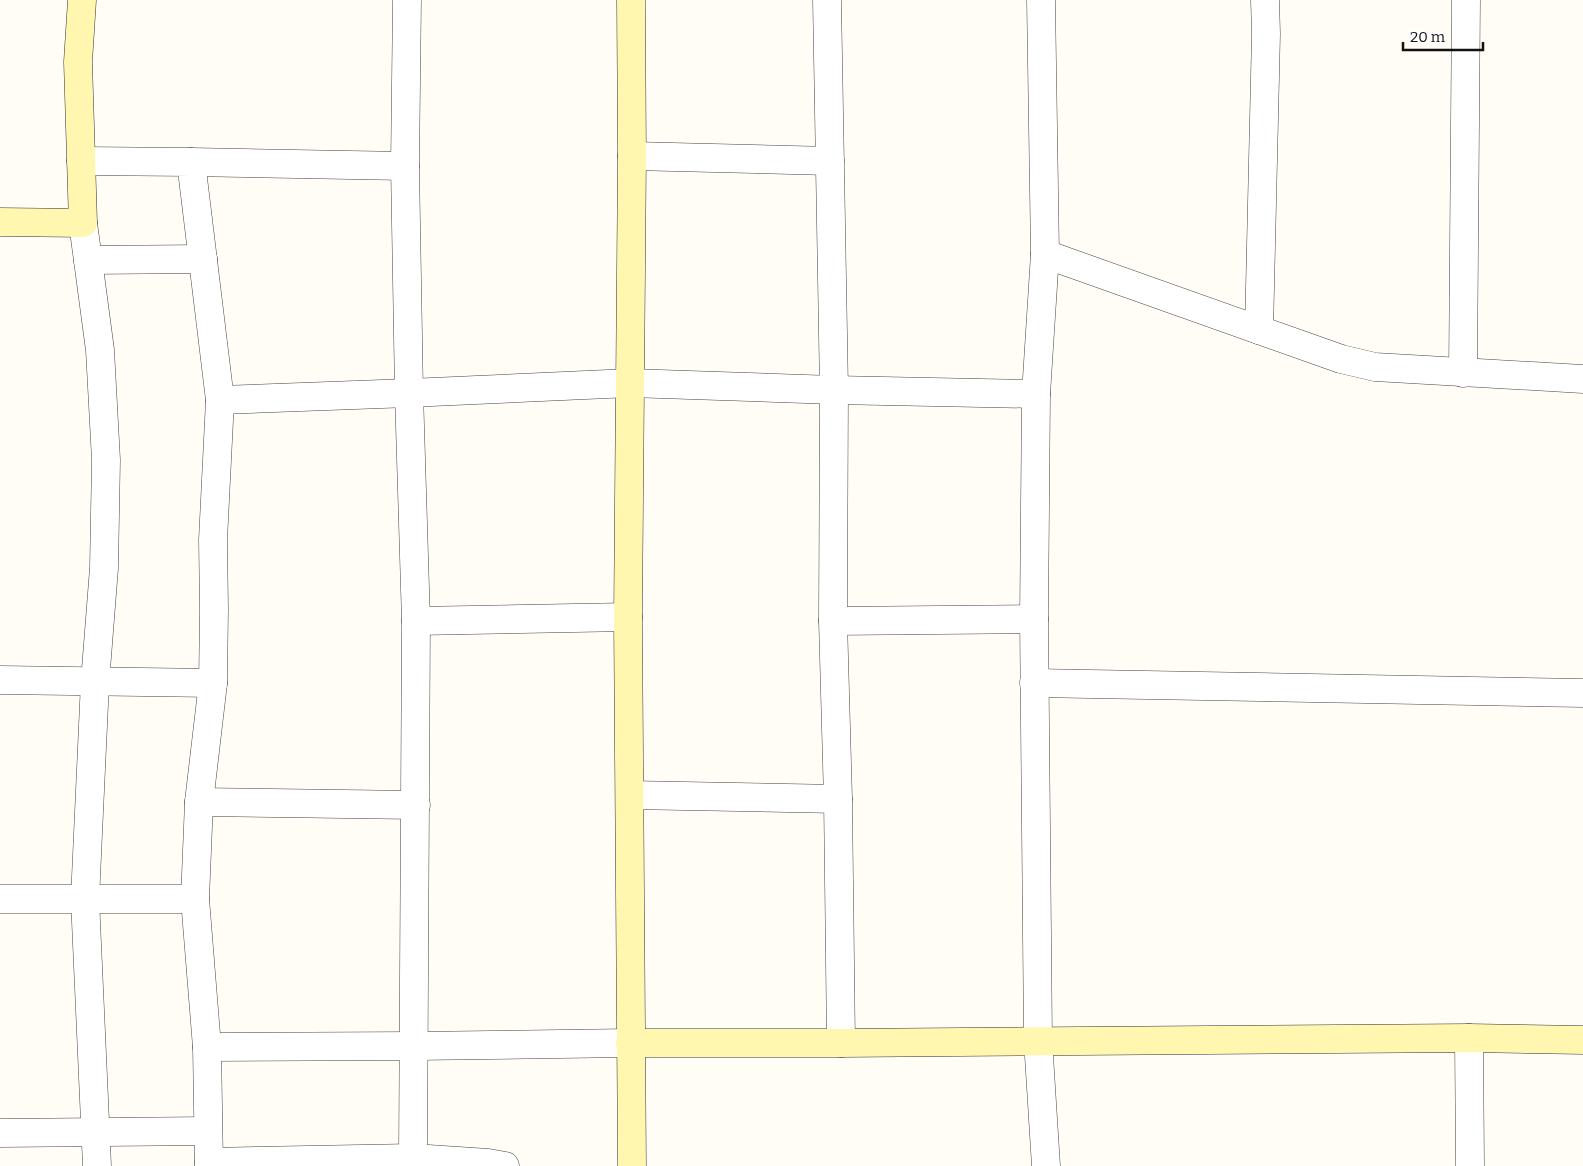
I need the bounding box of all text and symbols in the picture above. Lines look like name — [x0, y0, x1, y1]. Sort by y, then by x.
scale bar — [1403, 20, 1483, 52]
text: 20 m — [1410, 28, 1446, 46]

